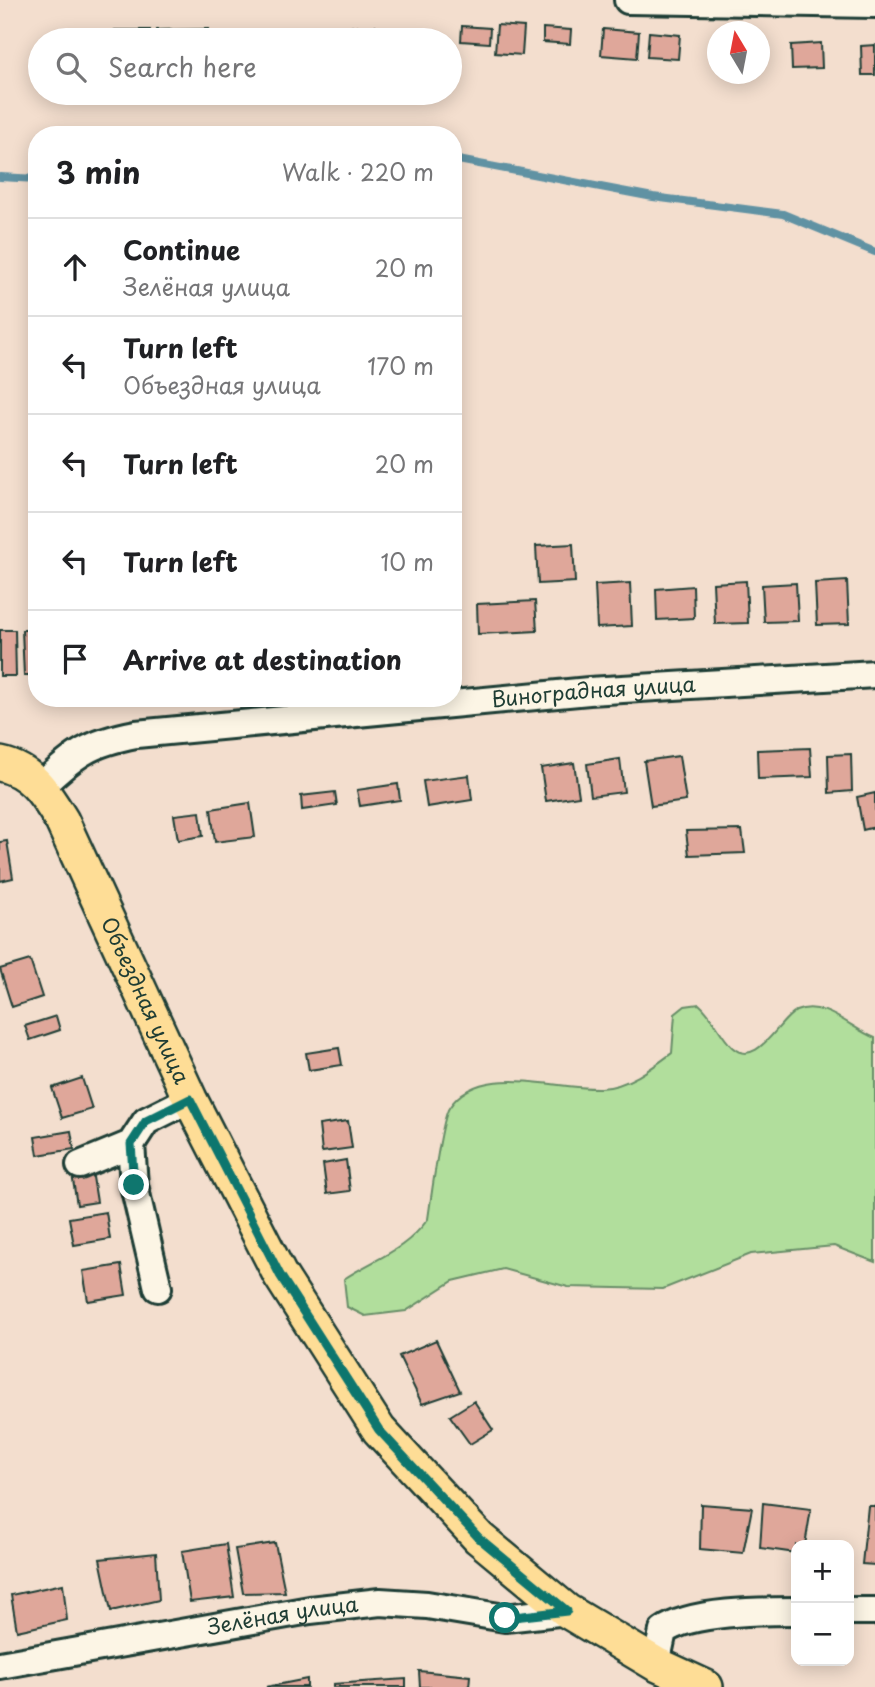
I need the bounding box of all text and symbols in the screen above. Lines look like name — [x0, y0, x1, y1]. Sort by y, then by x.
north arrow — [707, 21, 770, 84]
search box — [28, 28, 462, 105]
text: Search here — [108, 47, 257, 86]
icon: search — [52, 48, 90, 86]
text: 3 min — [56, 149, 141, 194]
text: Walk · 220 m — [282, 154, 434, 189]
text: Continue — [123, 230, 240, 269]
icon: ahead — [56, 248, 94, 286]
text: 20 m — [375, 250, 434, 285]
text: Зелёная улица — [123, 269, 290, 304]
text: Turn left — [123, 328, 238, 367]
icon: left — [56, 346, 94, 384]
text: 170 m — [367, 348, 434, 383]
text: Объездная улица — [123, 367, 321, 402]
icon: left — [56, 444, 94, 482]
text: Turn left — [123, 444, 238, 483]
text: 20 m — [375, 446, 434, 481]
icon: left — [56, 542, 94, 580]
text: Turn left — [123, 542, 238, 581]
text: 10 m — [380, 544, 434, 579]
icon: arrive — [56, 640, 94, 678]
text: Arrive at destination — [123, 640, 402, 679]
street label: Виноградная улица — [490, 667, 697, 714]
street label: Объездная улица — [94, 911, 199, 1089]
route end — [118, 1169, 149, 1200]
map controls — [791, 1540, 854, 1666]
button: + — [791, 1540, 854, 1603]
street label: Зелёная улица — [204, 1587, 360, 1642]
route start — [489, 1602, 520, 1633]
button: − — [791, 1603, 854, 1666]

